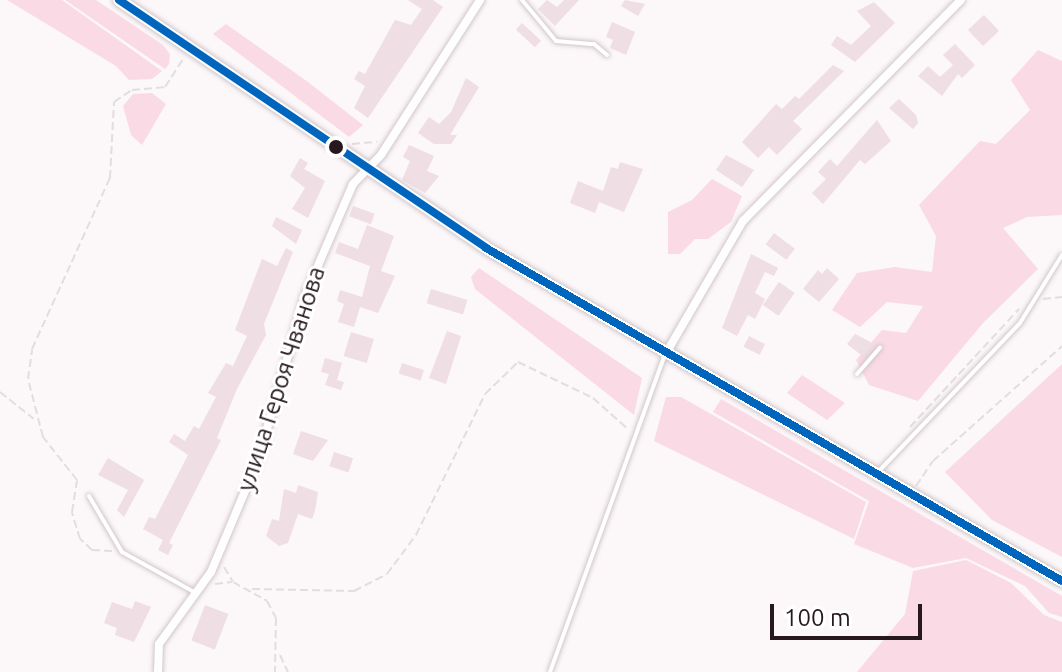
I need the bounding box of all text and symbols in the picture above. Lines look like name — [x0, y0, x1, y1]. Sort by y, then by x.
unlabelled marker — [328, 139, 344, 155]
street label: улица Героя Чванова — [231, 263, 331, 495]
scale bar — [774, 588, 926, 638]
text: 100 m — [784, 604, 851, 631]

